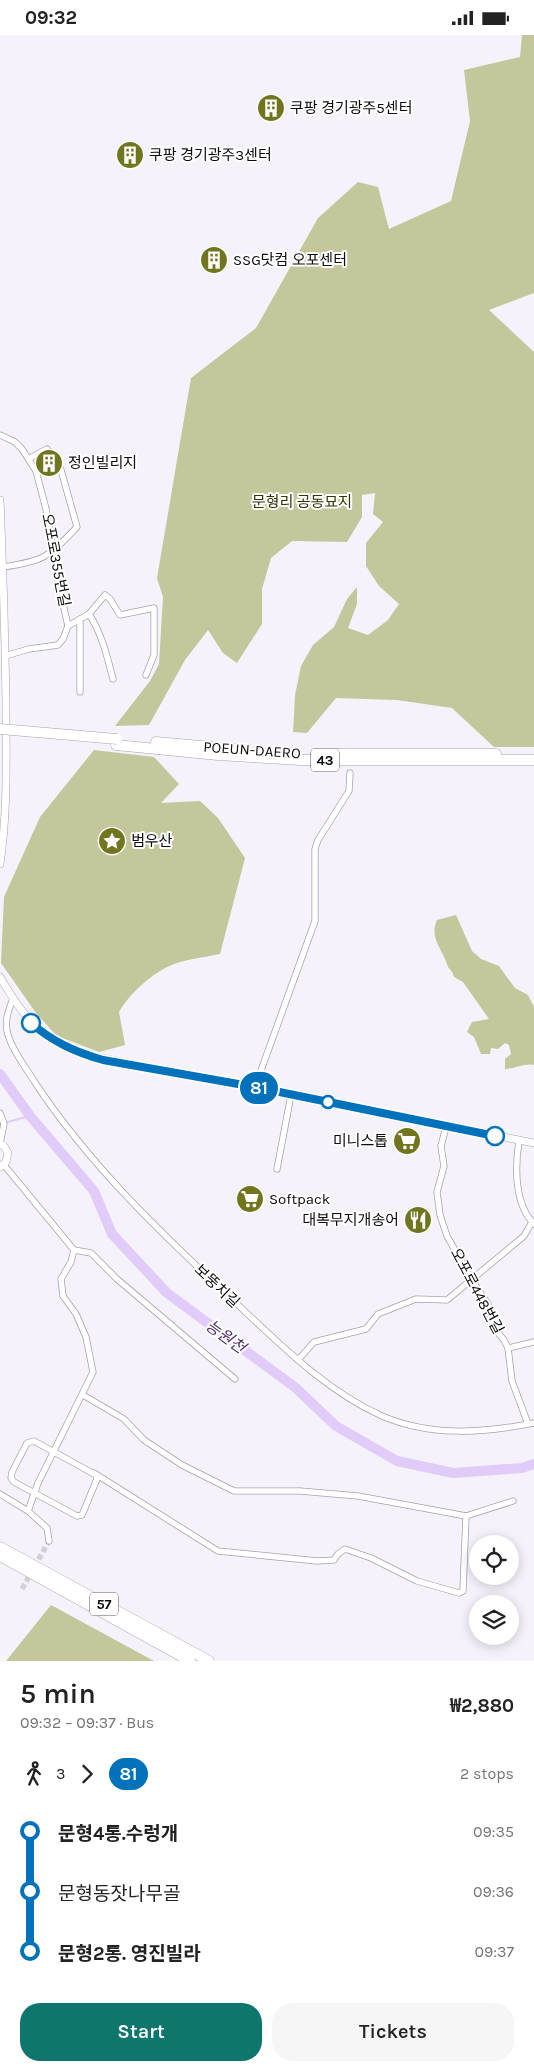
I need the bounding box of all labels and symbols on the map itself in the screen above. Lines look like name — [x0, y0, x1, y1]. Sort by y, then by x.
building icon: 쿠팡 경기광주5센터 — [256, 93, 286, 123]
place label: 쿠팡 경기광주5센터 — [290, 99, 412, 117]
building icon: 쿠팡 경기광주3센터 — [115, 140, 145, 170]
place label: 쿠팡 경기광주3센터 — [149, 146, 272, 164]
building icon: SSG닷컴 오포센터 — [199, 245, 229, 275]
place label: SSG닷컴 오포센터 — [233, 251, 347, 269]
building icon: 정인빌리지 — [34, 448, 64, 478]
place label: 정인빌리지 — [68, 454, 137, 472]
park label: 문형리 공동묘지 — [252, 493, 352, 511]
street label: 오포로355번길 — [38, 512, 74, 608]
street label: POEUN-DAERO — [203, 738, 301, 762]
road number: 43 — [311, 749, 339, 771]
place icon: 범우산 — [97, 826, 127, 856]
place label: 범우산 — [131, 832, 173, 850]
unlabelled marker — [21, 1013, 41, 1033]
line badge: 81 — [236, 1072, 282, 1104]
unlabelled marker — [321, 1095, 335, 1109]
supermarket icon: 미니스톱 — [392, 1126, 422, 1156]
unlabelled marker — [485, 1126, 505, 1146]
place label: 미니스톱 — [333, 1132, 388, 1150]
supermarket icon: Softpack — [235, 1184, 265, 1214]
place label: Softpack — [269, 1190, 330, 1208]
restaurant icon: 대복무지개송어 — [403, 1205, 433, 1235]
place label: 대복무지개송어 — [302, 1211, 399, 1229]
street label: 오포로448번길 — [447, 1245, 507, 1337]
street label: 보뚱치길 — [191, 1261, 243, 1311]
water label: 능원천 — [202, 1316, 251, 1358]
road number: 57 — [90, 1593, 118, 1615]

